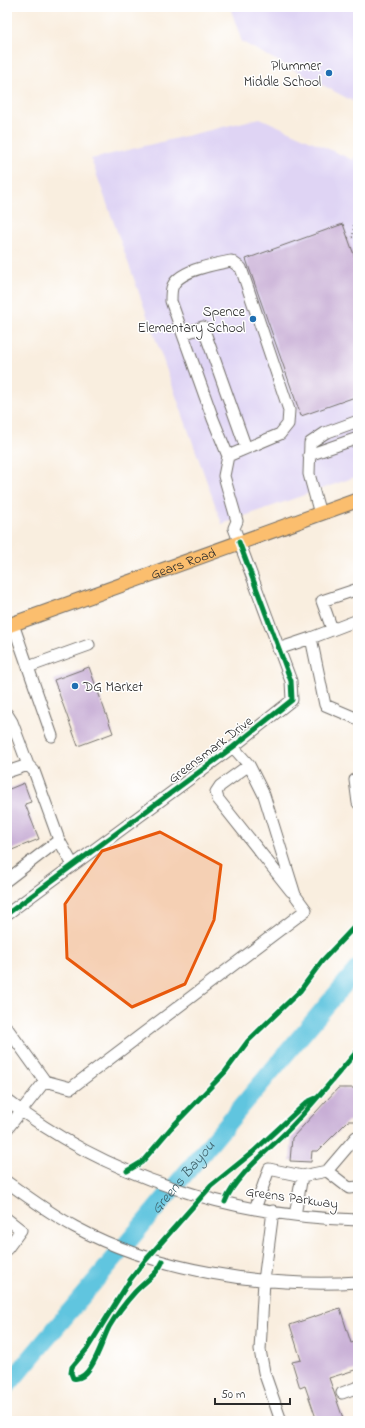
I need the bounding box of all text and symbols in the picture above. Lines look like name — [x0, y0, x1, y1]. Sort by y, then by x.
place label: Plummer Middle School — [244, 56, 322, 93]
marker: Plummer Middle School — [324, 68, 334, 78]
place label: Spence Elementary School — [138, 302, 246, 340]
marker: Spence Elementary School — [248, 314, 258, 324]
street label: Gears Road — [148, 543, 219, 586]
place label: DG Market — [82, 677, 143, 698]
marker: DG Market — [70, 681, 80, 691]
street label: Greensmark Drive — [164, 711, 258, 789]
water label: Greens Bayou — [146, 1136, 221, 1219]
street label: Greens Parkway — [244, 1182, 340, 1216]
scale bar — [215, 1380, 290, 1406]
text: 50 m — [221, 1386, 245, 1404]

